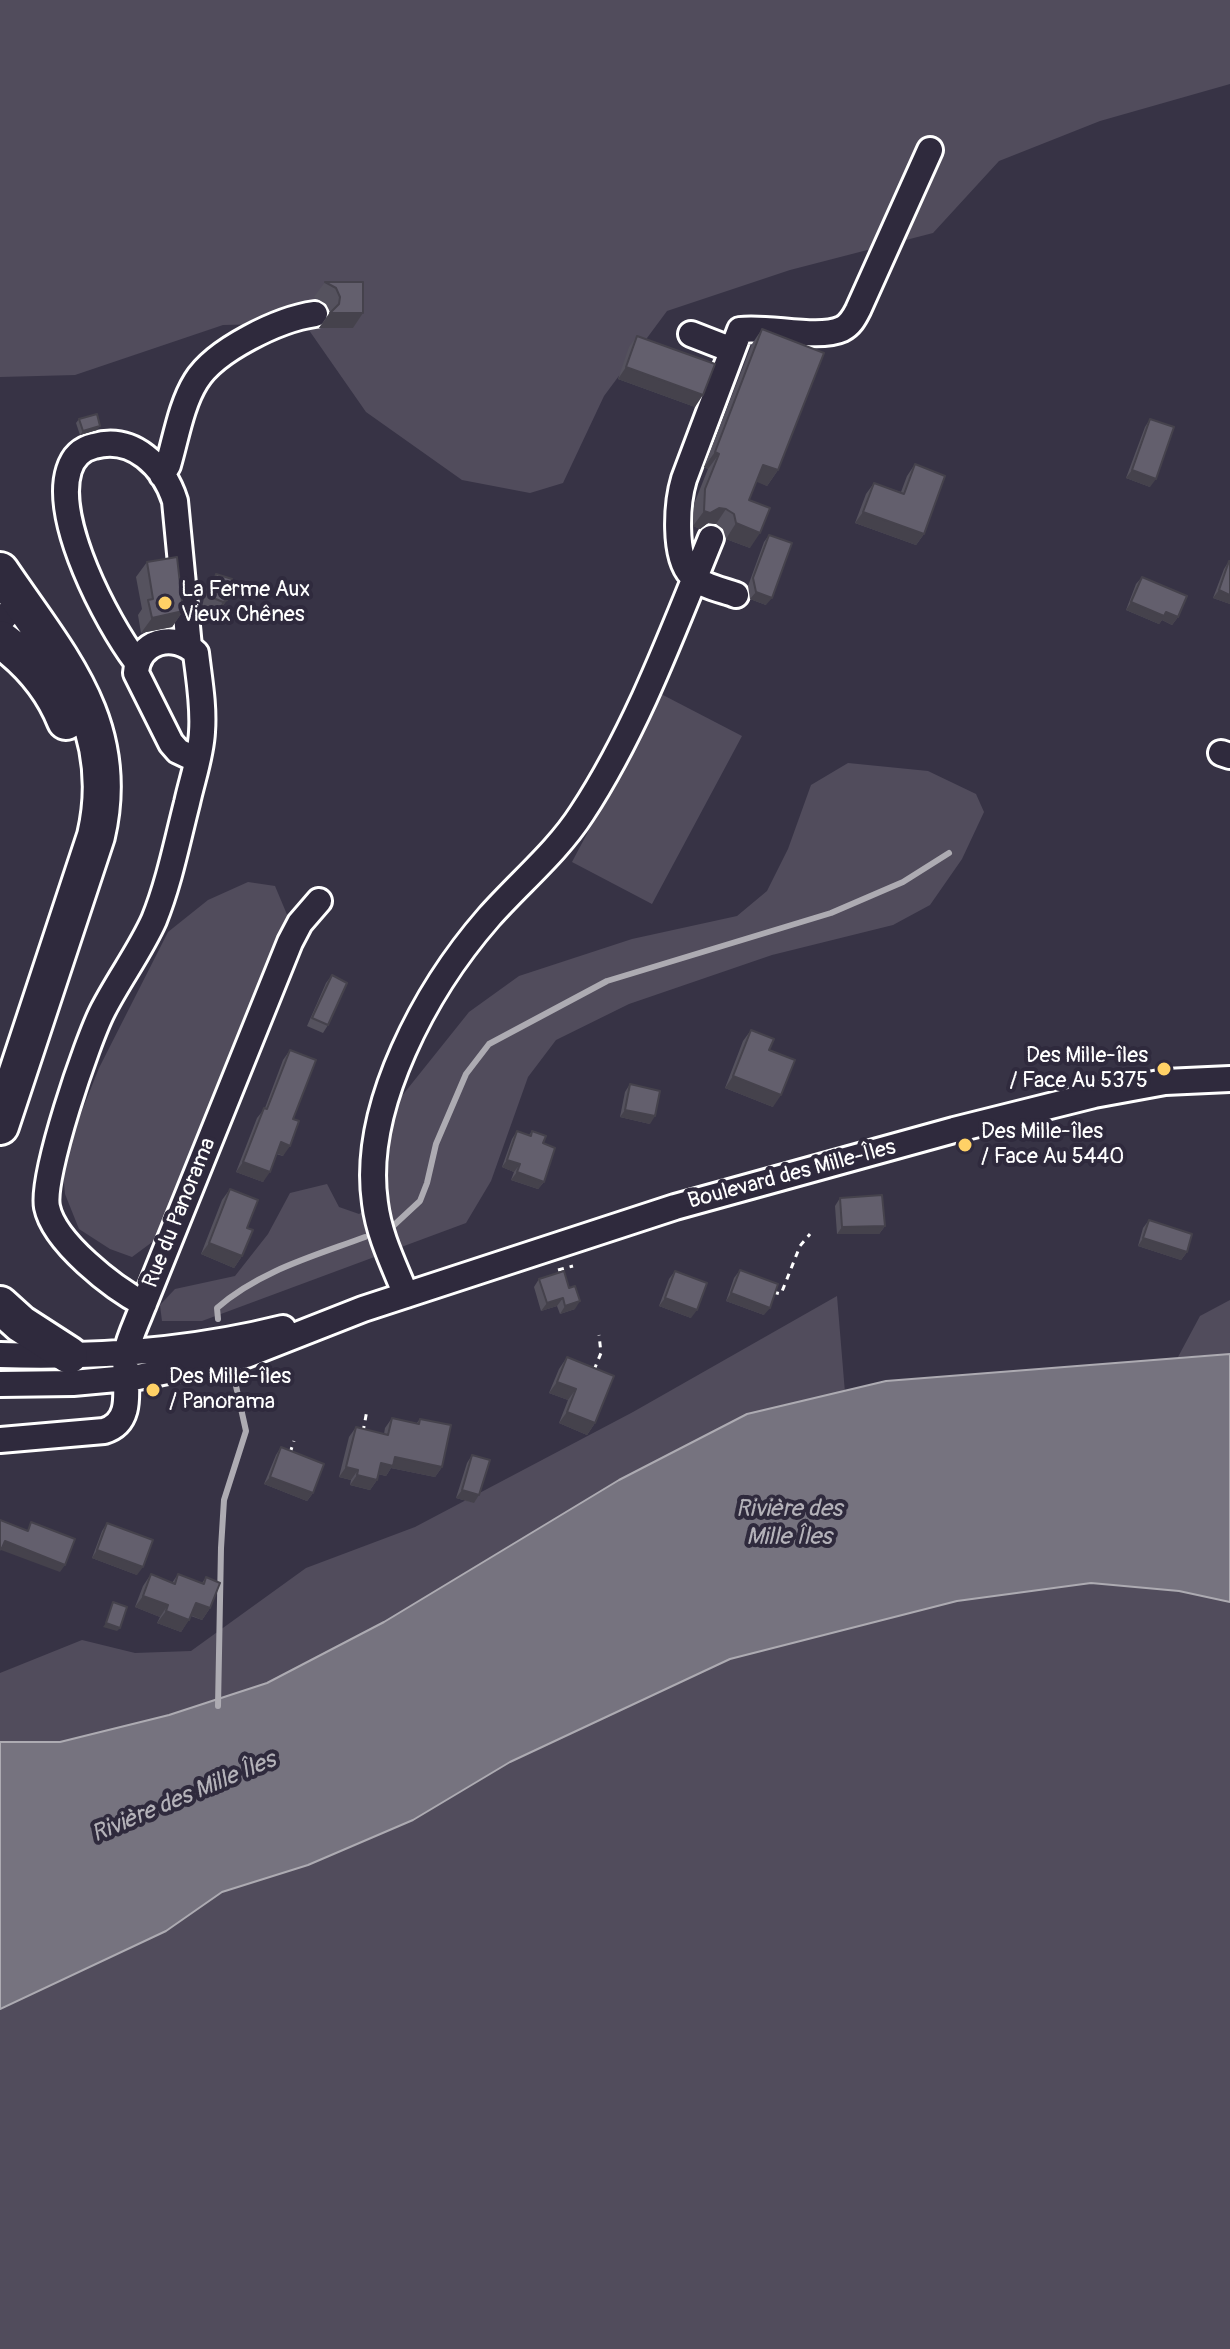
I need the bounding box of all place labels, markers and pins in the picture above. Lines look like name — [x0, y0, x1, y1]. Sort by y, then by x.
place label: La Ferme Aux Vieux Chênes — [181, 577, 310, 628]
marker: La Ferme Aux Vieux Chênes — [156, 594, 174, 612]
place label: Des Mille-îles / Face Au 5375 — [1009, 1043, 1148, 1094]
marker: Des Mille-îles / Face Au 5375 — [1155, 1060, 1173, 1078]
place label: Des Mille-îles / Face Au 5440 — [981, 1119, 1124, 1170]
marker: Des Mille-îles / Face Au 5440 — [956, 1136, 974, 1154]
place label: Des Mille-îles / Panorama — [169, 1364, 291, 1416]
marker: Des Mille-îles / Panorama — [144, 1381, 162, 1399]

